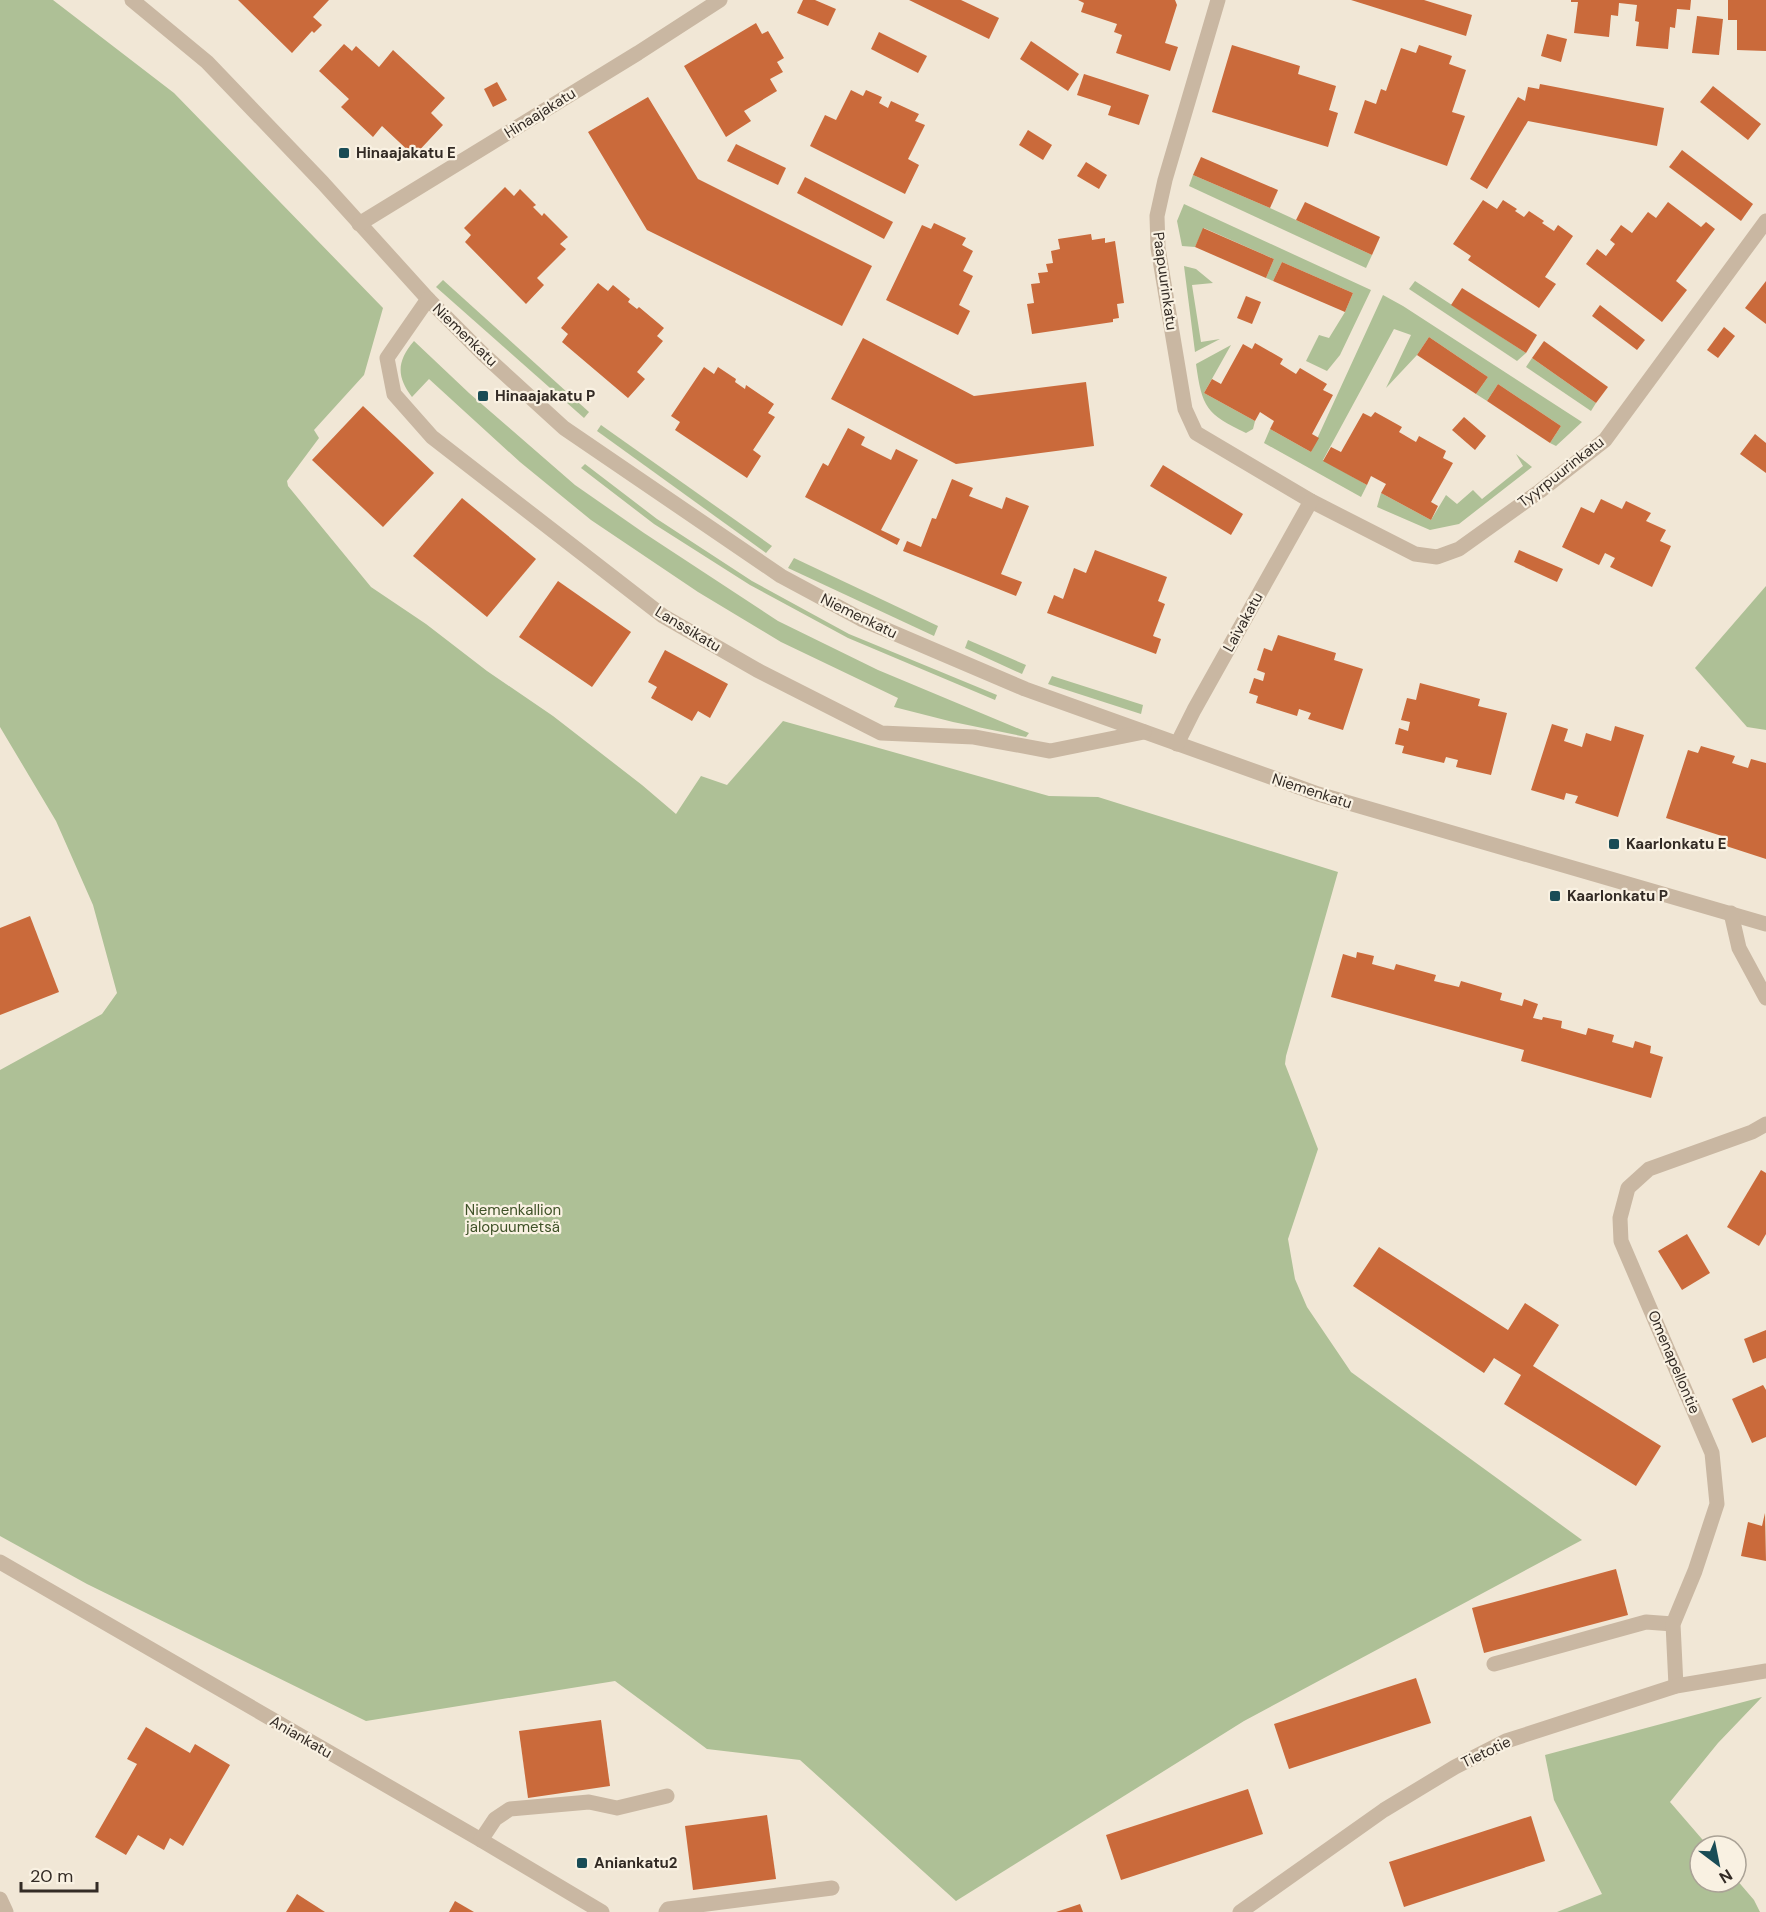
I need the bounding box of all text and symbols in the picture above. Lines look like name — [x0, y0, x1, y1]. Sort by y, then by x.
street label: Hinaajakatu — [501, 83, 579, 143]
place label: Hinaajakatu E — [356, 143, 456, 163]
marker: Hinaajakatu E — [337, 146, 351, 160]
street label: Paapuurinkatu — [1148, 231, 1182, 331]
street label: Niemenkatu — [428, 299, 502, 371]
place label: Hinaajakatu P — [495, 386, 595, 406]
marker: Hinaajakatu P — [476, 389, 490, 403]
street label: Tyyrpuurinkatu — [1514, 432, 1608, 512]
street label: Niemenkatu — [817, 589, 901, 643]
street label: Laivakatu — [1218, 589, 1268, 655]
street label: Lanssikatu — [651, 602, 725, 656]
street label: Niemenkatu — [1269, 769, 1355, 813]
place label: Kaarlonkatu E — [1626, 834, 1726, 854]
marker: Kaarlonkatu E — [1607, 837, 1621, 851]
place label: Kaarlonkatu P — [1567, 886, 1668, 906]
marker: Kaarlonkatu P — [1548, 889, 1562, 903]
park label: Niemenkallion jalopuumetsä — [465, 1200, 561, 1237]
street label: Omenapellontie — [1643, 1307, 1705, 1417]
street label: Aniankatu — [266, 1711, 336, 1763]
street label: Tietotie — [1458, 1731, 1514, 1773]
north arrow — [1688, 1834, 1748, 1894]
place label: Aniankatu2 — [594, 1853, 678, 1873]
scale bar — [21, 1855, 98, 1893]
marker: Aniankatu2 — [575, 1856, 589, 1870]
text: 20 m — [30, 1864, 73, 1888]
text: N — [1715, 1864, 1736, 1888]

